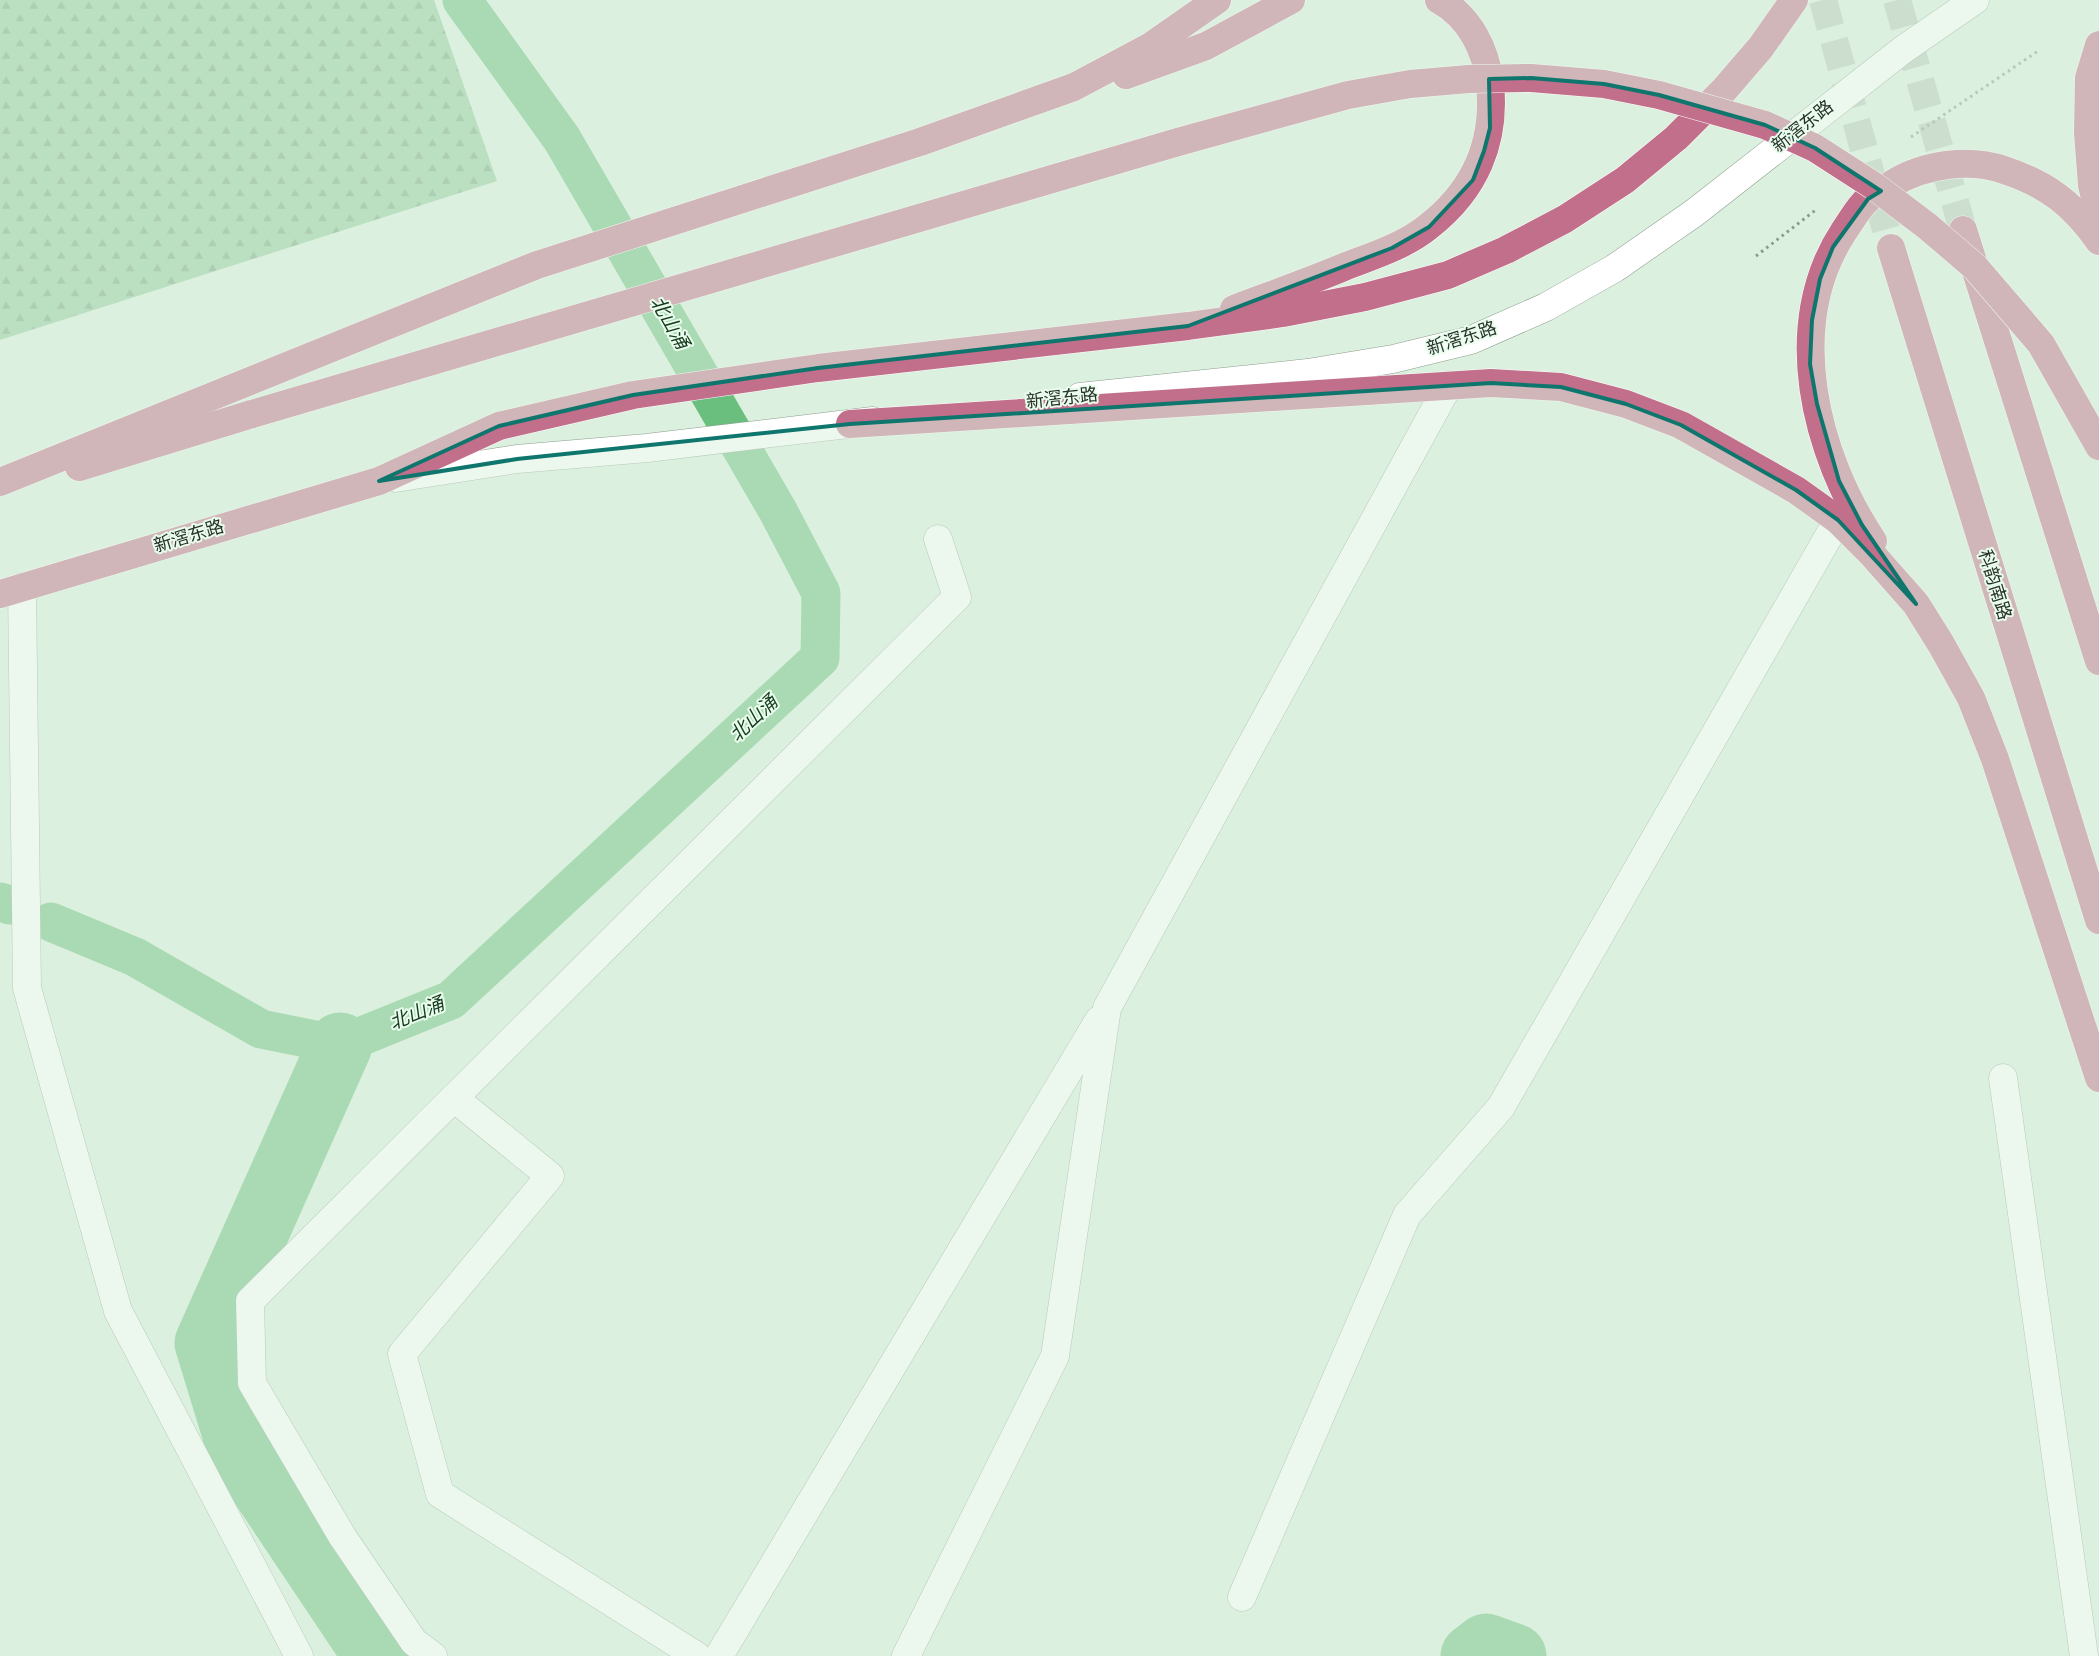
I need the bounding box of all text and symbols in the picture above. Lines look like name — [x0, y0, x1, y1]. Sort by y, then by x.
street label: 新滘东路 — [1768, 96, 1837, 156]
water label: 北山涌 — [647, 293, 693, 354]
street label: 新滘东路 — [1424, 317, 1499, 359]
street label: 新滘东路 — [1025, 384, 1099, 412]
street label: 新滘东路 — [151, 516, 226, 556]
street label: 科韵南路 — [1975, 547, 2015, 622]
water label: 北山涌 — [726, 691, 783, 745]
water label: 北山涌 — [387, 993, 449, 1033]

